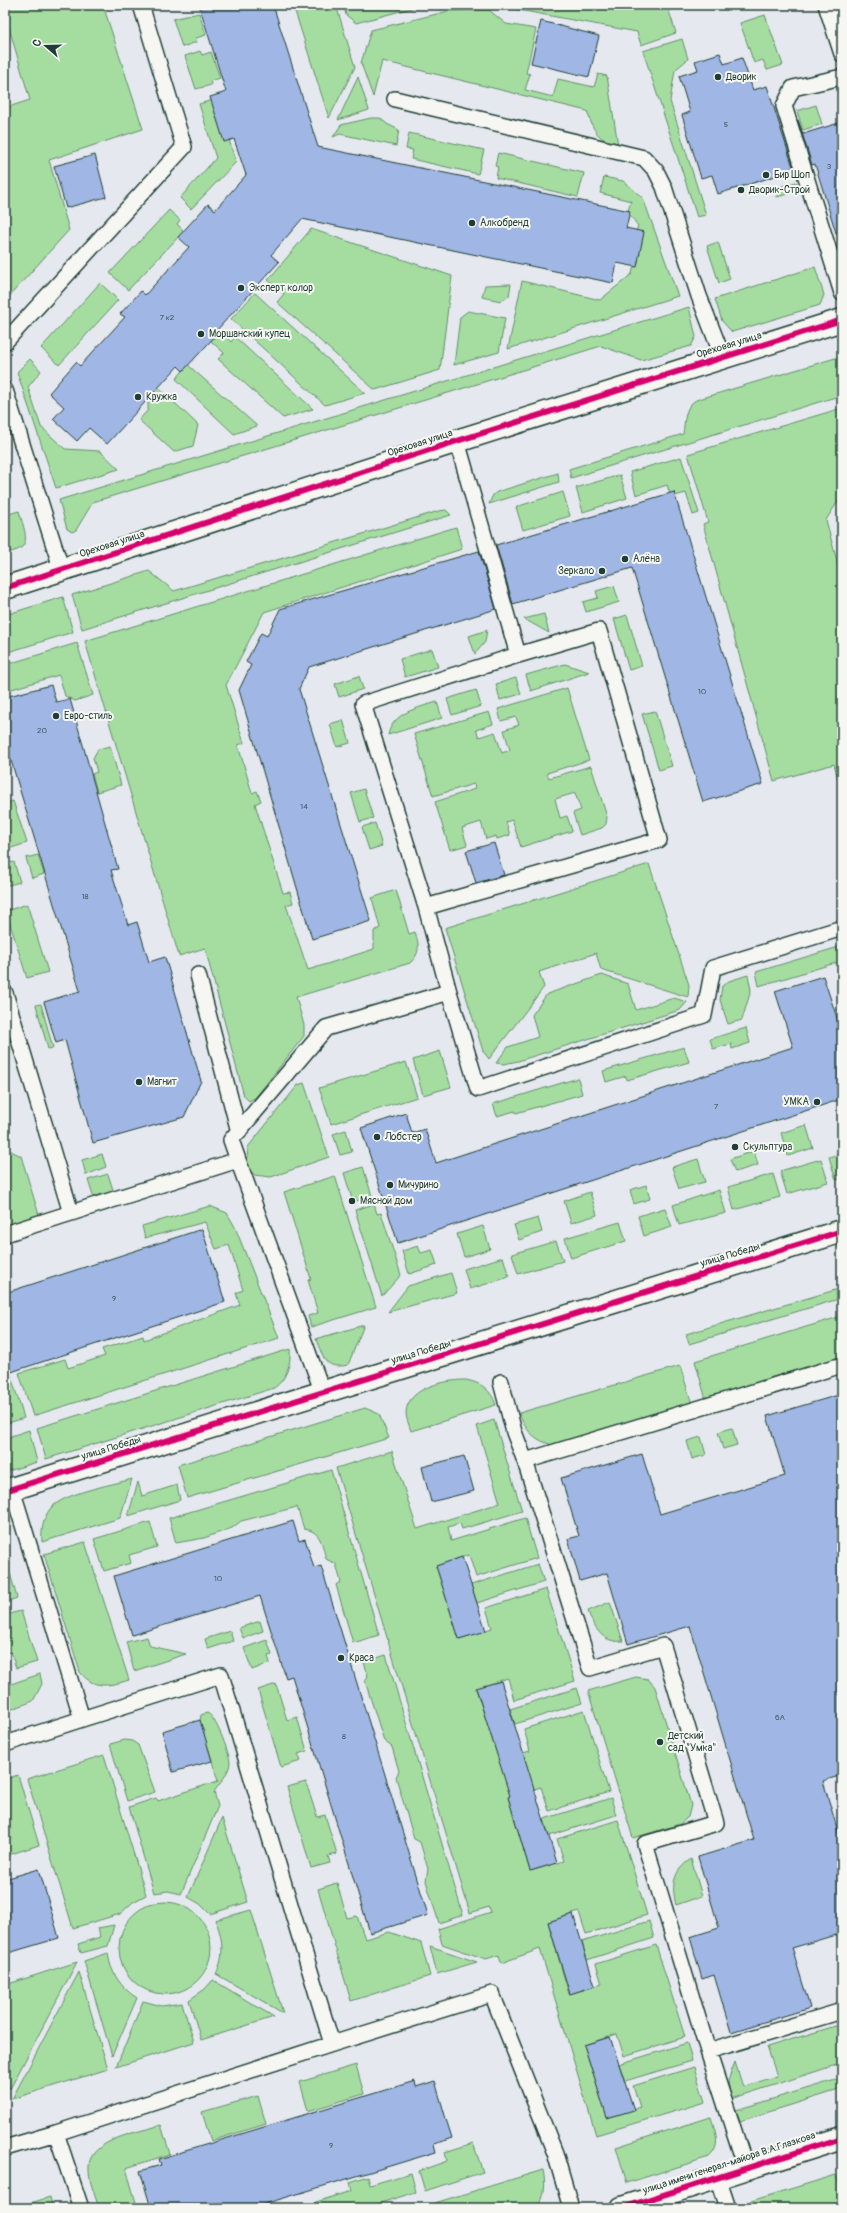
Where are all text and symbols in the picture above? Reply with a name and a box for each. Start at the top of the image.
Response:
north arrow [26,26,66,66]
text: С [30,37,44,48]
place label: Дворик [725,71,757,83]
marker: Дворик [713,72,723,82]
house number: 5 [724,120,728,129]
house number: 3 [827,162,832,171]
place label: Бир Шоп [774,169,810,181]
marker: Бир Шоп [761,170,771,180]
place label: Дворик-Строй [748,184,810,196]
marker: Дворик-Строй [736,185,746,195]
place label: Алкобренд [480,217,529,229]
marker: Алкобренд [467,218,477,228]
place label: Эксперт колор [249,282,313,294]
marker: Эксперт колор [236,283,246,293]
house number: 7 к2 [160,313,175,322]
place label: Моршанский купец [209,328,290,340]
marker: Моршанский купец [196,329,206,339]
street label: Ореховая улица [695,329,763,361]
place label: Кружка [146,391,177,403]
marker: Кружка [133,392,143,402]
street label: Ореховая улица [386,427,454,459]
street label: Ореховая улица [78,528,146,560]
place label: Алёна [633,553,660,565]
marker: Алёна [620,554,630,564]
place label: Зеркало [558,565,595,577]
marker: Зеркало [597,566,607,576]
house number: 10 [698,687,707,696]
place label: Евро-стиль [64,710,113,722]
marker: Евро-стиль [51,711,61,721]
house number: 20 [37,726,48,735]
house number: 14 [300,802,308,811]
house number: 18 [81,892,89,901]
place label: Магнит [147,1076,177,1088]
marker: Магнит [134,1077,144,1087]
place label: УМКА [784,1096,809,1108]
marker: УМКА [812,1097,822,1107]
house number: 7 [714,1102,719,1111]
place label: Лобстер [384,1131,422,1143]
marker: Лобстер [372,1132,382,1142]
place label: Скульптура [743,1141,793,1153]
marker: Скульптура [730,1142,740,1152]
place label: Мичурино [398,1179,439,1191]
marker: Мичурино [385,1180,395,1190]
place label: Мясной дом [360,1195,413,1207]
marker: Мясной дом [347,1196,357,1206]
street label: улица Победы [698,1240,761,1270]
house number: 9 [112,1294,116,1303]
street label: улица Победы [389,1337,452,1367]
street label: улица Победы [79,1433,142,1463]
house number: 10 [214,1574,223,1583]
place label: Краса [349,1652,374,1664]
marker: Краса [336,1653,346,1663]
house number: 6А [775,1713,785,1722]
place label: Детский сад "Умка" [667,1730,716,1754]
house number: 8 [342,1732,346,1741]
marker: Детский сад "Умка" [655,1737,665,1747]
street label: улица имени генерал-майора В.А.Глазкова [640,2129,817,2197]
house number: 9 [329,2141,333,2150]

